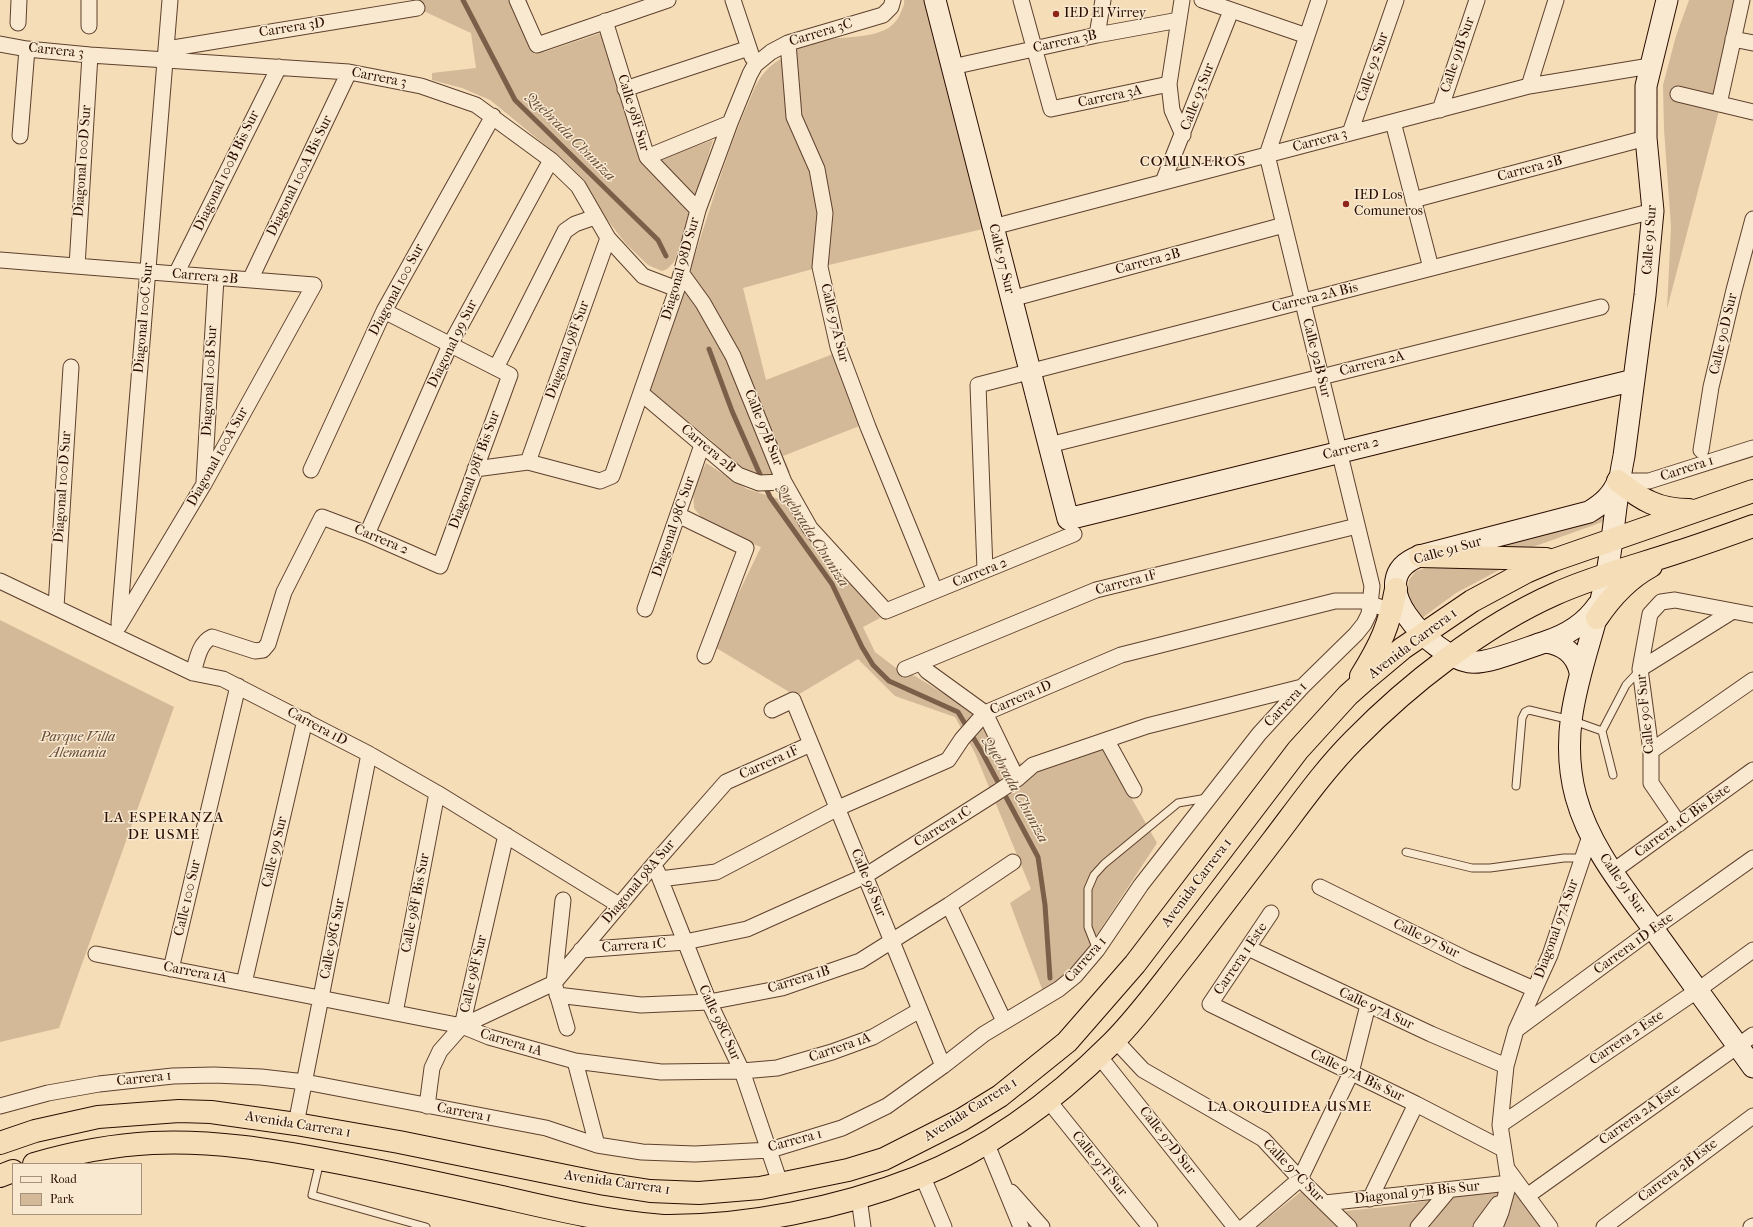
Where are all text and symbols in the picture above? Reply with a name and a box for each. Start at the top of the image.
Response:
place label: IED El Virrey [1064,6,1146,22]
marker: IED El Virrey [1051,9,1061,19]
street label: Carrera 3D [258,15,326,41]
street label: Carrera 3C [787,15,855,51]
street label: Calle 91B Sur [1437,15,1479,95]
street label: Carrera 3B [1031,27,1099,57]
street label: Calle 92 Sur [1353,30,1393,104]
street label: Carrera 3 [27,40,85,62]
street label: Calle 93 Sur [1178,61,1218,133]
street label: Carrera 3 [350,64,408,92]
street label: Calle 98F Sur [613,73,653,153]
street label: Carrera 3A [1077,82,1143,112]
water label: Quebrada Chuniza [522,89,618,185]
street label: Diagonal 100D Sur [71,104,95,218]
street label: Diagonal 100B Bis Sur [190,108,264,234]
street label: Diagonal 100A Bis Sur [263,113,337,239]
street label: Carrera 3 [1291,126,1349,156]
street label: Carrera 2B [1496,152,1564,186]
district label: COMUNEROS [1140,153,1246,171]
place label: IED Los Comuneros [1354,188,1423,220]
marker: IED Los Comuneros [1341,199,1351,209]
street label: Calle 91 Sur [1639,205,1661,275]
street label: Diagonal 98D Sur [658,216,704,322]
street label: Calle 97 Sur [984,222,1018,296]
street label: Diagonal 100 Sur [366,241,428,339]
street label: Carrera 2B [1114,245,1182,279]
street label: Diagonal 100C Sur [131,262,157,374]
street label: Carrera 2B [171,266,239,288]
street label: Carrera 2A Bis [1270,279,1360,317]
street label: Calle 97A Sur [816,282,852,364]
street label: Calle 90D Sur [1706,292,1742,376]
street label: Diagonal 99 Sur [424,297,482,391]
street label: Diagonal 98F Sur [542,299,594,401]
street label: Calle 92B Sur [1298,317,1334,399]
street label: Diagonal 100B Sur [199,325,221,437]
street label: Carrera 2A [1338,348,1406,380]
street label: Calle 97B Sur [740,387,786,469]
street label: Diagonal 100A Sur [184,405,252,509]
street label: Diagonal 98F Bis Sur [446,409,504,531]
street label: Carrera 2B [677,421,739,477]
street label: Diagonal 100D Sur [51,430,75,544]
street label: Carrera 2 [1321,434,1381,464]
street label: Carrera 1 [1658,453,1716,485]
street label: Diagonal 98C Sur [649,475,699,579]
water label: Quebrada Chuniza [772,481,852,591]
street label: Carrera 2 [351,521,411,559]
street label: Calle 91 Sur [1412,533,1484,569]
street label: Carrera 2 [950,554,1010,592]
street label: Carrera 1F [1094,567,1158,599]
street label: Avenida Carrera 1 [1365,605,1461,683]
street label: Calle 90F Sur [1633,673,1659,755]
street label: Carrera 1D [988,677,1054,719]
street label: Carrera 1 [1261,679,1311,731]
street label: Carrera 1D [284,704,350,750]
park label: Parque Villa Alemania [41,730,115,762]
water label: Quebrada Chuniza [978,734,1052,846]
street label: Carrera 1F [737,743,801,783]
street label: Carrera 1C Bis Este [1632,781,1734,861]
street label: Carrera 1C [911,803,975,851]
district label: LA ESPERANZA DE USME [103,809,225,844]
street label: Calle 99 Sur [259,815,291,889]
street label: Avenida Carrera 1 [1158,835,1236,931]
street label: Diagonal 98A Sur [599,836,679,928]
street label: Calle 98 Sur [847,847,889,919]
street label: Calle 91 Sur [1595,851,1649,917]
street label: Calle 98F Bis Sur [398,852,434,954]
street label: Calle 100 Sur [171,858,205,938]
street label: Diagonal 97A Sur [1531,877,1583,981]
street label: Calle 98G Sur [317,897,349,981]
street label: Carrera 1D Este [1591,909,1677,979]
street label: Calle 97 Sur [1390,916,1462,962]
street label: Carrera 1 Este [1211,920,1271,998]
street label: Calle 98F Sur [457,933,491,1015]
street label: Carrera 1 [1062,934,1110,986]
street label: Carrera 1C [601,935,667,957]
street label: Carrera 1A [162,959,228,987]
street label: Carrera 1B [766,963,832,997]
street label: Calle 98C Sur [694,983,744,1063]
street label: Calle 97A Sur [1336,984,1416,1034]
street label: Carrera 2 Este [1587,1007,1667,1069]
street label: Carrera 1A [478,1026,544,1060]
street label: Carrera 1A [807,1030,873,1066]
street label: Calle 97A Bis Sur [1307,1046,1407,1106]
street label: Carrera 1 [116,1068,172,1090]
street label: Avenida Carrera 1 [921,1075,1021,1145]
street label: Carrera 2A Este [1596,1081,1684,1149]
district label: LA ORQUIDEA USME [1208,1098,1372,1116]
street label: Carrera 1 [435,1099,493,1127]
street label: Calle 97D Sur [1135,1103,1199,1179]
street label: Avenida Carrera 1 [244,1108,352,1142]
street label: Carrera 1 [766,1126,824,1156]
street label: Calle 97F Sur [1068,1128,1130,1200]
street label: Calle 97C Sur [1259,1136,1327,1206]
street label: Carrera 2B Este [1635,1136,1721,1206]
legend [12,1163,142,1215]
street label: Avenida Carrera 1 [563,1167,671,1199]
text: Road [50,1172,77,1186]
street label: Diagonal 97B Bis Sur [1354,1178,1480,1208]
text: Park [50,1192,74,1206]

